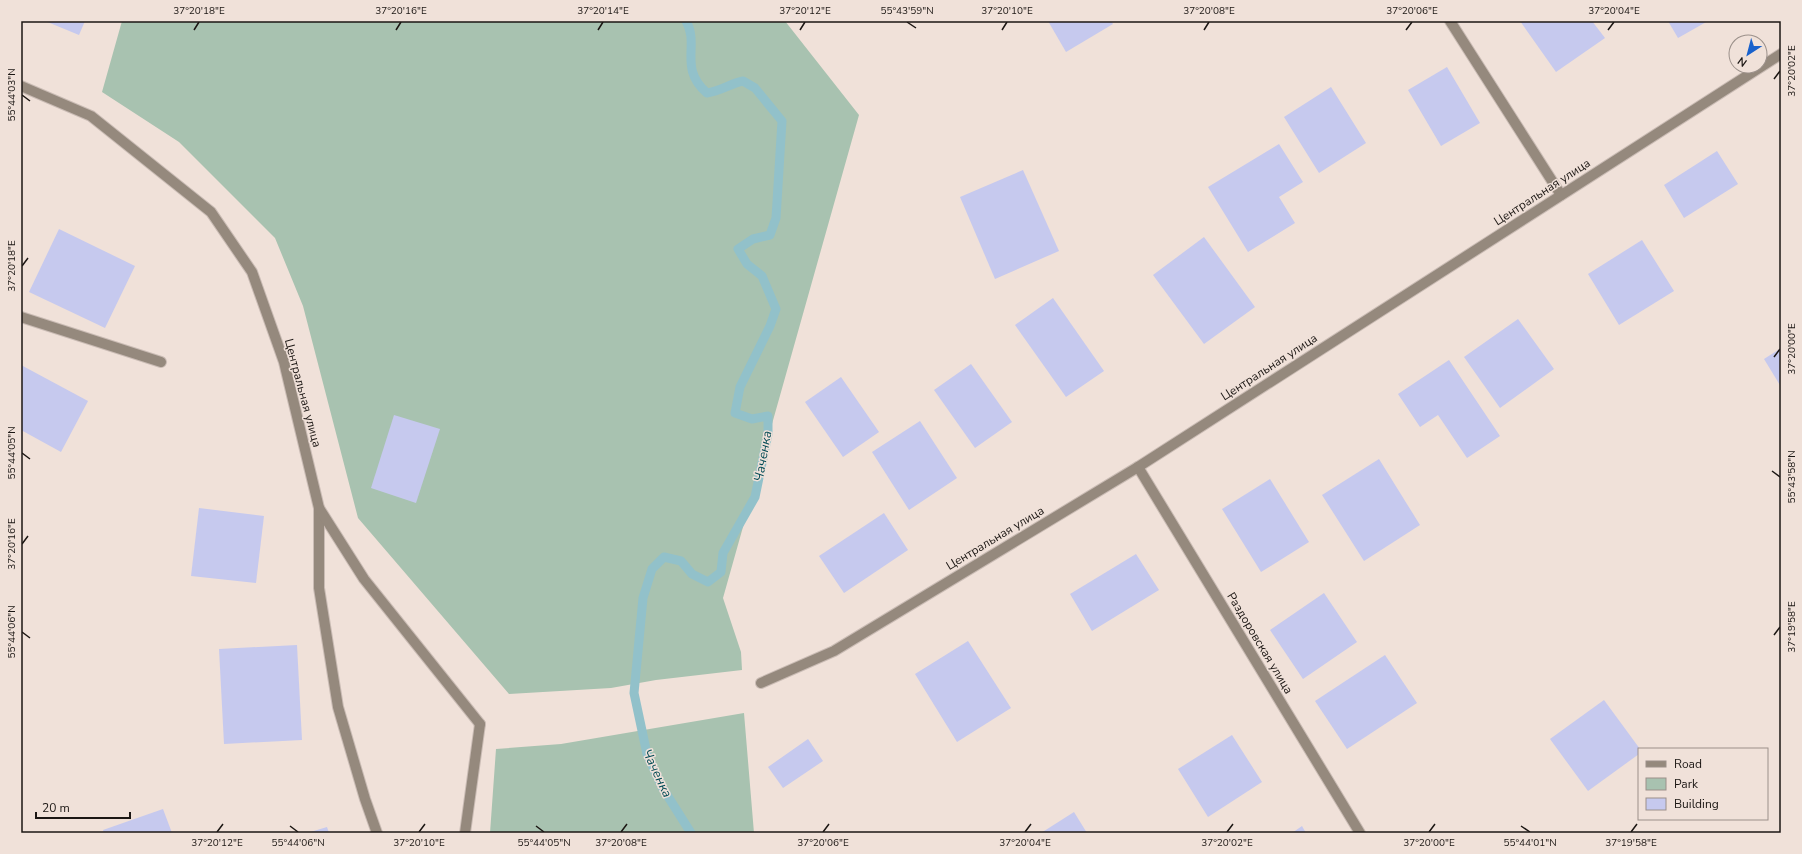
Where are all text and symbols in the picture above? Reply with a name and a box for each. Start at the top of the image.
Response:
text: 37°20'18"E [173,4,225,18]
text: 37°20'16"E [375,4,427,18]
text: 37°20'14"E [577,4,629,18]
text: 37°20'12"E [779,4,831,18]
text: 55°43'59"N [880,4,934,18]
text: 37°20'10"E [981,4,1033,18]
text: 37°20'08"E [1183,4,1235,18]
text: 37°20'06"E [1386,4,1438,18]
text: 37°20'04"E [1588,4,1640,18]
north arrow [1728,34,1768,74]
text: 37°20'02"E [1785,45,1799,97]
text: N [1735,53,1750,70]
text: 55°44'03"N [5,68,19,122]
street label: Центральная улица [1491,155,1593,229]
text: 37°20'18"E [5,240,19,292]
text: 37°20'00"E [1785,323,1799,375]
street label: Центральная улица [1218,330,1320,404]
street label: Центральная улица [281,337,325,449]
text: 55°44'05"N [5,426,19,480]
water label: Чаченка [750,429,776,483]
text: 55°43'58"N [1785,450,1799,504]
street label: Центральная улица [943,502,1047,574]
text: 37°20'16"E [5,518,19,570]
street label: Раздоровская улица [1223,589,1297,697]
text: 37°19'58"E [1785,601,1799,653]
text: 55°44'06"N [5,605,19,659]
water label: Чаченка [638,746,676,801]
legend [1638,748,1768,820]
text: Road [1674,756,1702,772]
text: Park [1674,776,1699,792]
scale bar [36,794,130,820]
text: Building [1674,796,1719,812]
text: 20 m [42,800,70,816]
text: 37°20'12"E [191,836,243,850]
text: 55°44'06"N [271,836,325,850]
text: 37°20'10"E [393,836,445,850]
text: 55°44'05"N [517,836,571,850]
text: 37°20'08"E [595,836,647,850]
text: 37°20'06"E [797,836,849,850]
text: 37°20'04"E [999,836,1051,850]
text: 37°20'02"E [1201,836,1253,850]
text: 37°20'00"E [1403,836,1455,850]
text: 55°44'01"N [1503,836,1557,850]
text: 37°19'58"E [1605,836,1657,850]

